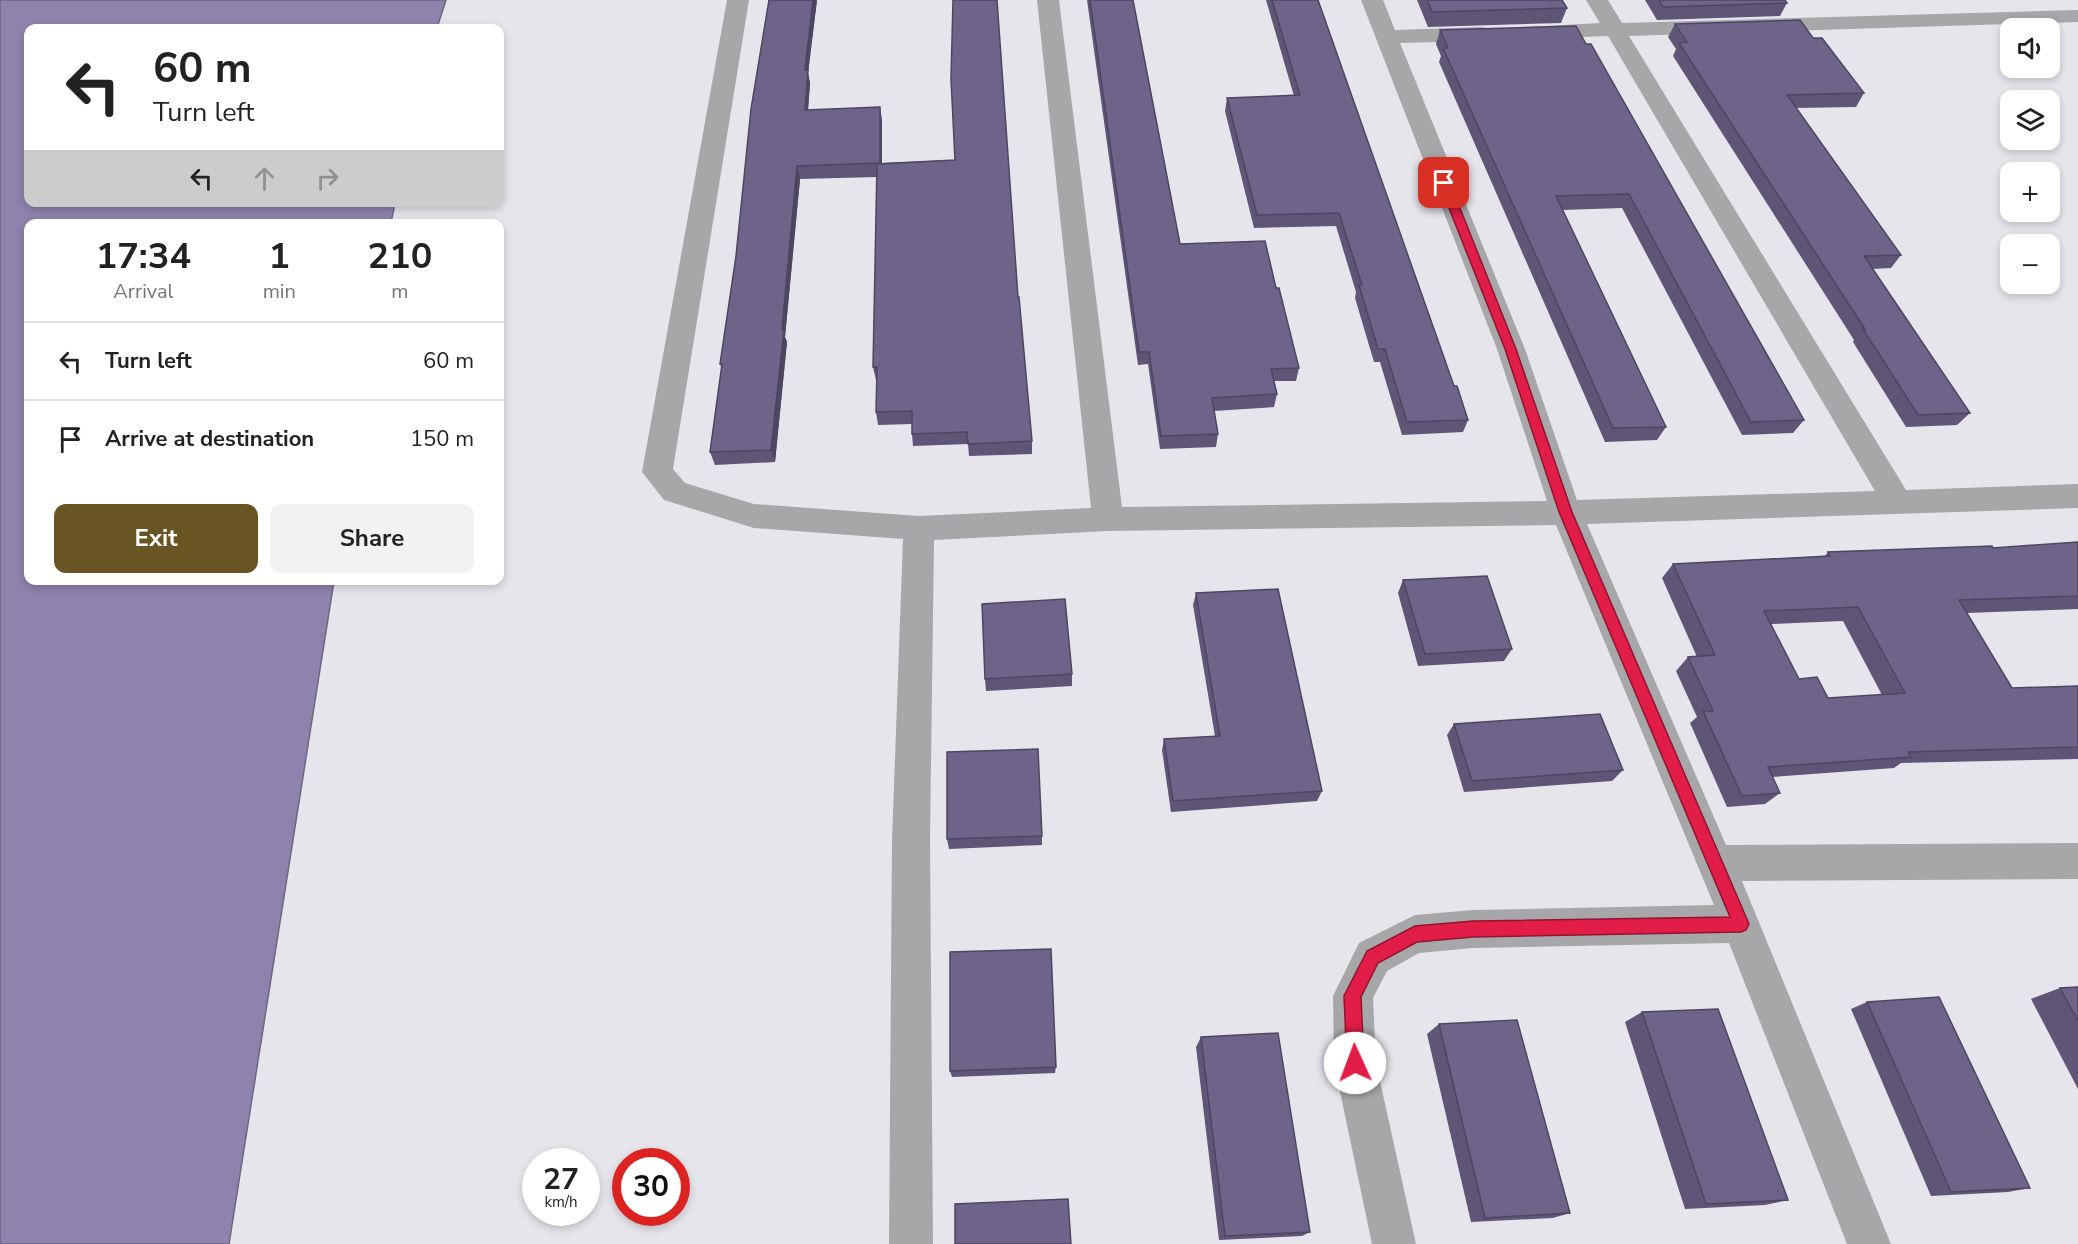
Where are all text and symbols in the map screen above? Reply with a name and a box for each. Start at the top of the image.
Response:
map controls [2000,18,2060,294]
button: sound [2000,18,2060,78]
text: 60 m [153,40,252,97]
icon: left [54,48,132,126]
button: layers [2000,90,2060,150]
text: Turn left [153,94,254,131]
pin [1418,157,1469,208]
icon: left [185,162,218,195]
icon: ahead [248,162,281,195]
icon: right [311,162,344,195]
button: + [2000,162,2060,222]
icon: arrive [1427,166,1460,199]
text: 17:34 [96,232,191,281]
text: 1 [268,232,290,281]
text: 210 [367,232,432,281]
button: − [2000,234,2060,294]
text: Arrival [113,278,173,305]
text: min [263,278,296,305]
text: m [391,278,408,305]
icon: left [54,345,87,378]
text: Turn left [105,346,192,376]
text: 60 m [423,346,474,376]
icon: arrive [54,423,87,456]
text: Arrive at destination [105,424,314,454]
text: 150 m [410,424,474,454]
button: Exit [54,504,258,573]
button: Share [270,504,474,573]
position arrow [1323,1031,1387,1095]
speed limit sign: 30 [612,1148,690,1226]
text: 27 [543,1159,579,1200]
text: km/h [544,1192,578,1212]

